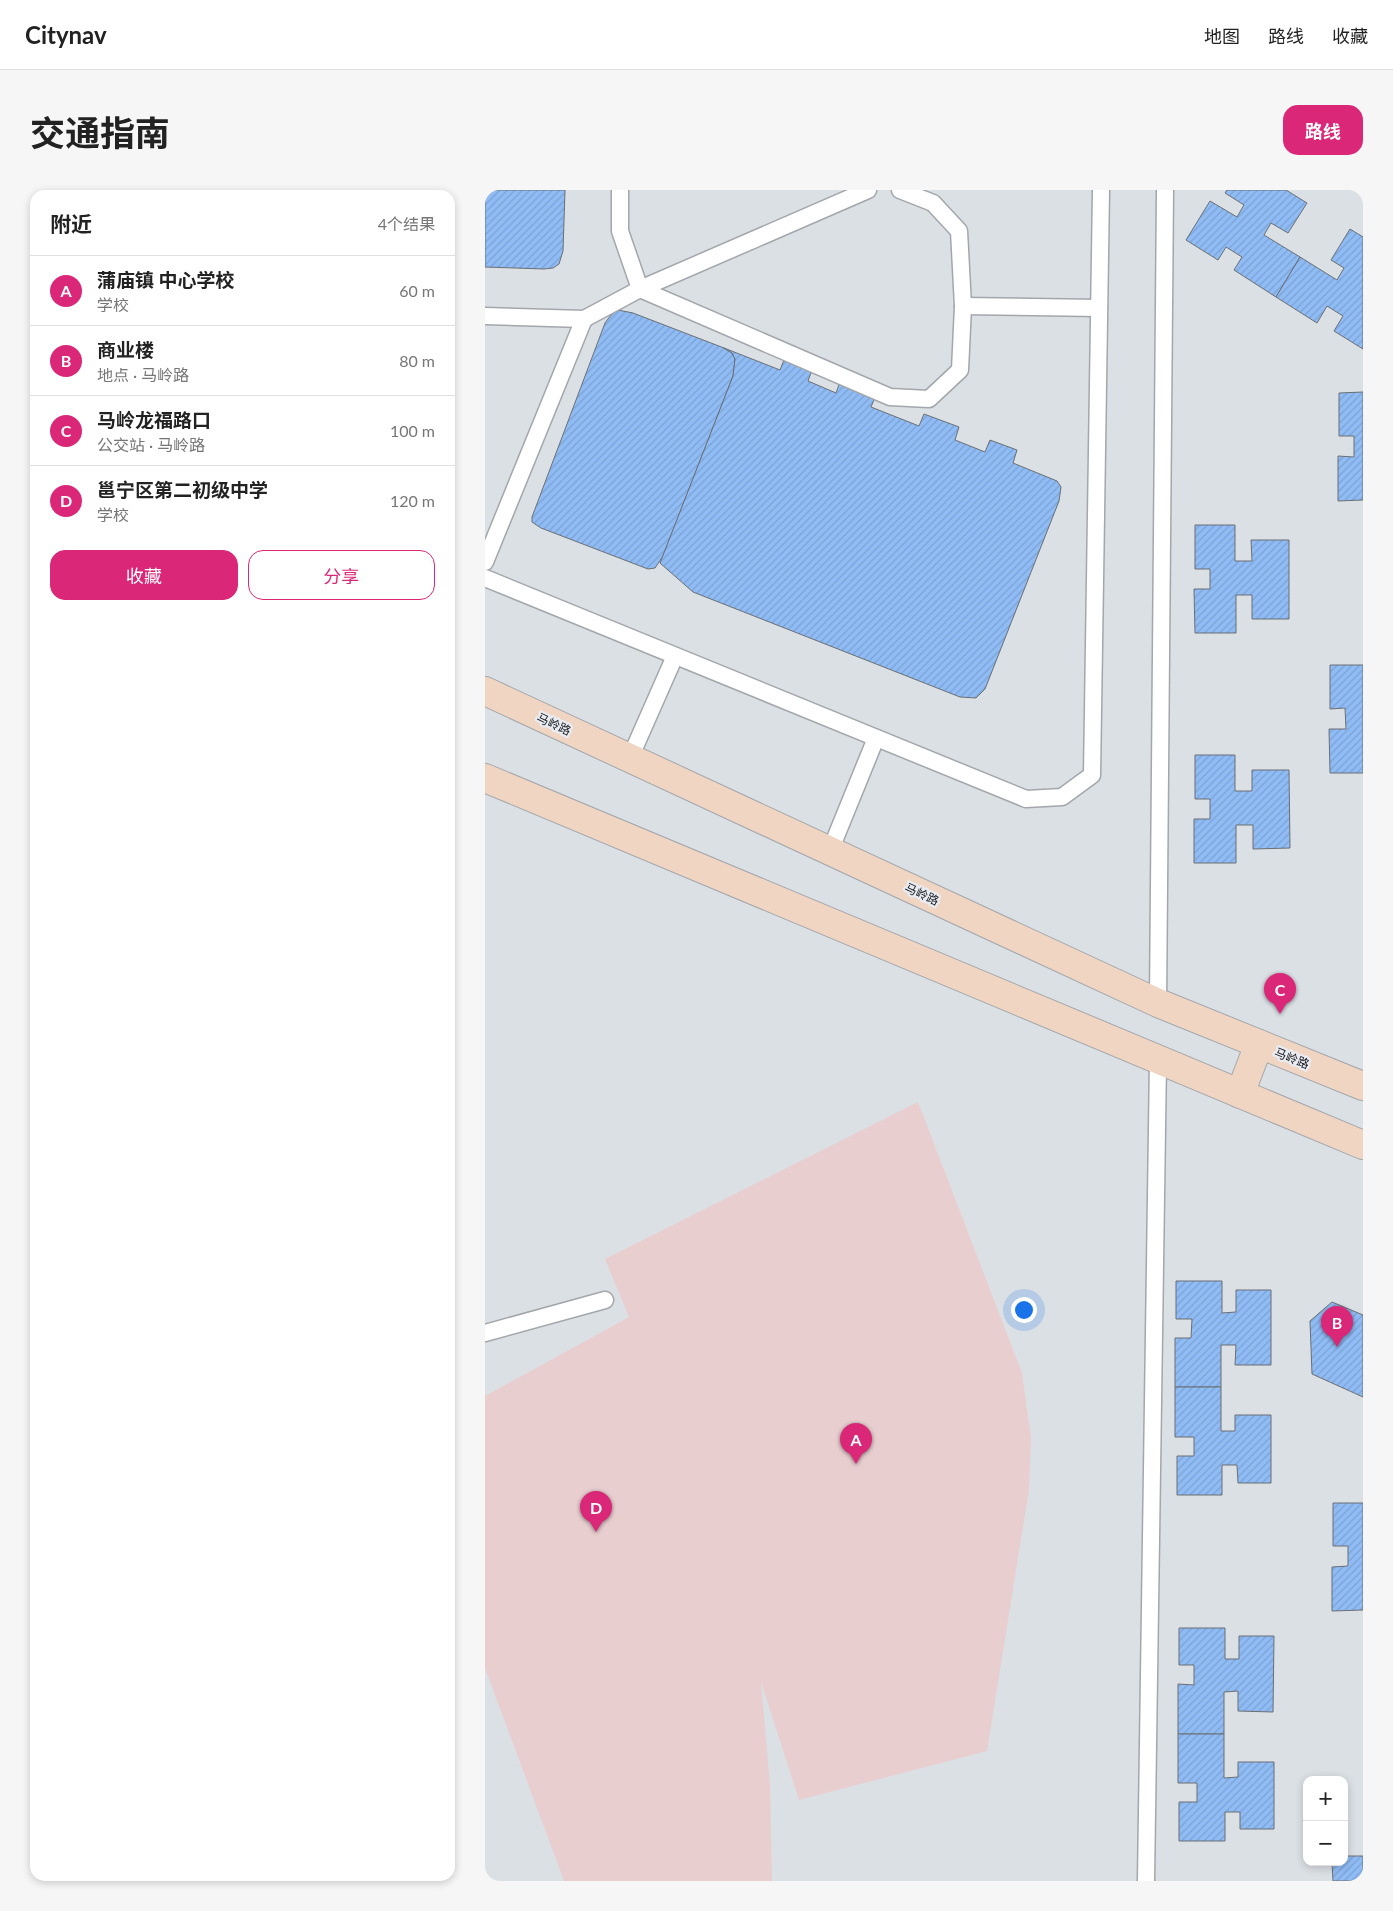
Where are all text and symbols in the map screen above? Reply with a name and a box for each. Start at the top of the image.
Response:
text: Citynav [25,20,107,49]
text: 地图 [1204,25,1240,47]
text: 路线 [1268,25,1304,47]
text: 收藏 [1332,25,1368,47]
button: 路线 [1283,105,1363,155]
text: 交通指南 [30,111,170,153]
text: 附近 [50,211,92,236]
text: 4个结果 [378,214,435,233]
text: 蒲庙镇 中心学校 [97,268,235,291]
text: A [60,281,72,300]
text: 60 m [399,281,435,300]
text: 学校 [97,295,129,314]
text: 商业楼 [97,338,154,361]
text: B [61,351,71,370]
text: 80 m [399,351,435,370]
text: 地点 · 马岭路 [97,365,189,384]
text: 马岭龙福路口 [97,408,211,431]
text: C [61,421,71,440]
text: 100 m [390,421,435,440]
text: 公交站 · 马岭路 [97,435,205,454]
text: 邕宁区第二初级中学 [97,478,268,501]
text: D [60,491,72,510]
text: 120 m [390,491,435,510]
text: 学校 [97,505,129,524]
button: 收藏 [50,550,238,600]
button: 分享 [248,550,435,600]
street label: 马岭路 [535,710,573,738]
street label: 马岭路 [903,880,941,908]
pin: C [1264,973,1296,1014]
street label: 马岭路 [1272,1044,1312,1072]
your location [1011,1297,1037,1323]
pin: B [1321,1306,1353,1347]
pin: A [840,1423,872,1464]
pin: D [580,1491,612,1532]
map controls [1303,1776,1348,1866]
button: + [1303,1776,1348,1821]
button: − [1303,1821,1348,1866]

